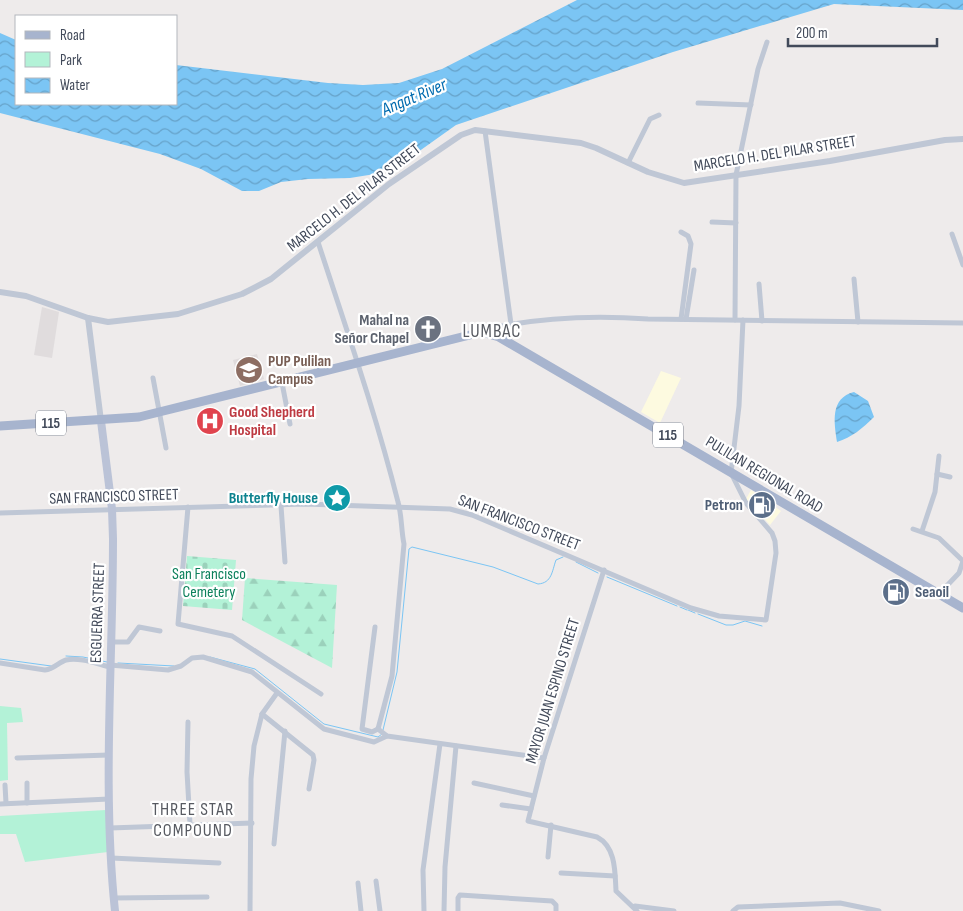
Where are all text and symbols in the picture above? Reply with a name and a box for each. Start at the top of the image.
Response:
legend [15,15,178,105]
scale bar [788,15,937,47]
text: 200 m [796,24,828,43]
text: Road [60,26,85,45]
text: Park [60,51,82,70]
water label: Angat River [378,74,450,120]
text: Water [60,76,91,95]
street label: MARCELO H. DEL PILAR STREET [693,132,858,176]
street label: MARCELO H. DEL PILAR STREET [284,140,425,256]
place label: Mahal na Señor Chapel [335,311,409,348]
church icon: Mahal na Señor Chapel [413,314,443,344]
district label: LUMBAC [462,320,522,343]
place label: PUP Pulilan Campus [268,352,331,389]
school or university icon: PUP Pulilan Campus [234,355,264,385]
place label: Good Shepherd Hospital [229,403,315,440]
hospital icon: Good Shepherd Hospital [195,406,225,436]
road number: 115 [36,410,66,436]
road number: 115 [653,422,683,448]
street label: PULILAN REGIONAL ROAD [702,432,826,518]
place icon: Butterfly House [322,483,352,513]
street label: SAN FRANCISCO STREET [49,485,179,509]
place label: Butterfly House [229,489,318,508]
fuel station icon: Petron [747,490,777,520]
street label: SAN FRANCISCO STREET [455,491,583,555]
place label: Petron [705,496,743,515]
street label: ESGUERRA STREET [87,562,109,663]
park label: San Francisco Cemetery [172,565,246,602]
fuel station icon: Seaoil [881,577,911,607]
place label: Seaoil [915,583,949,602]
street label: MAYOR JUAN ESPINO STREET [522,616,584,766]
district label: THREE STAR COMPOUND [152,799,234,841]

